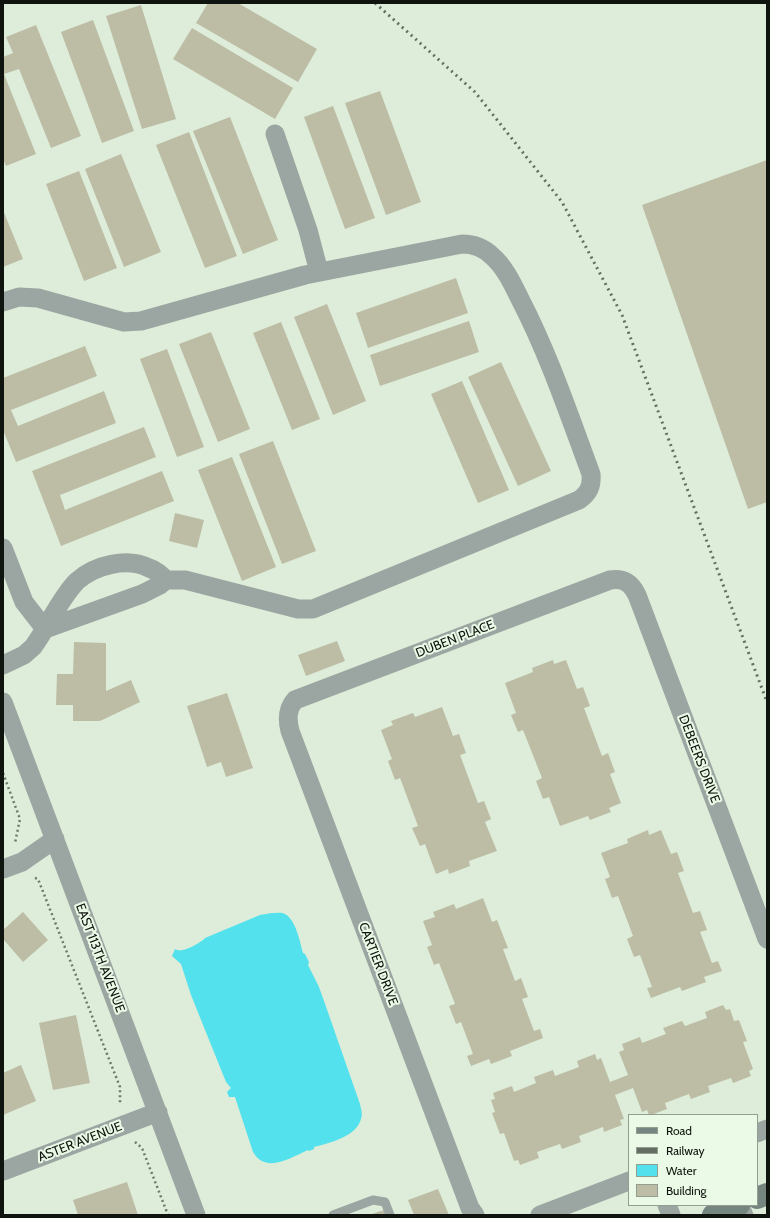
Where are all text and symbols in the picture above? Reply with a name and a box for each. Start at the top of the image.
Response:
street label: DUBEN PLACE [413,617,497,661]
street label: DEBEERS DRIVE [675,713,723,805]
street label: EAST 113TH AVENUE [72,901,128,1015]
street label: CARTIER DRIVE [355,920,401,1008]
legend [628,1114,758,1206]
street label: ASTER AVENUE [36,1119,124,1165]
text: Road [666,1123,692,1138]
text: Railway [666,1143,704,1158]
text: Water [666,1163,696,1178]
text: Building [666,1183,707,1198]

